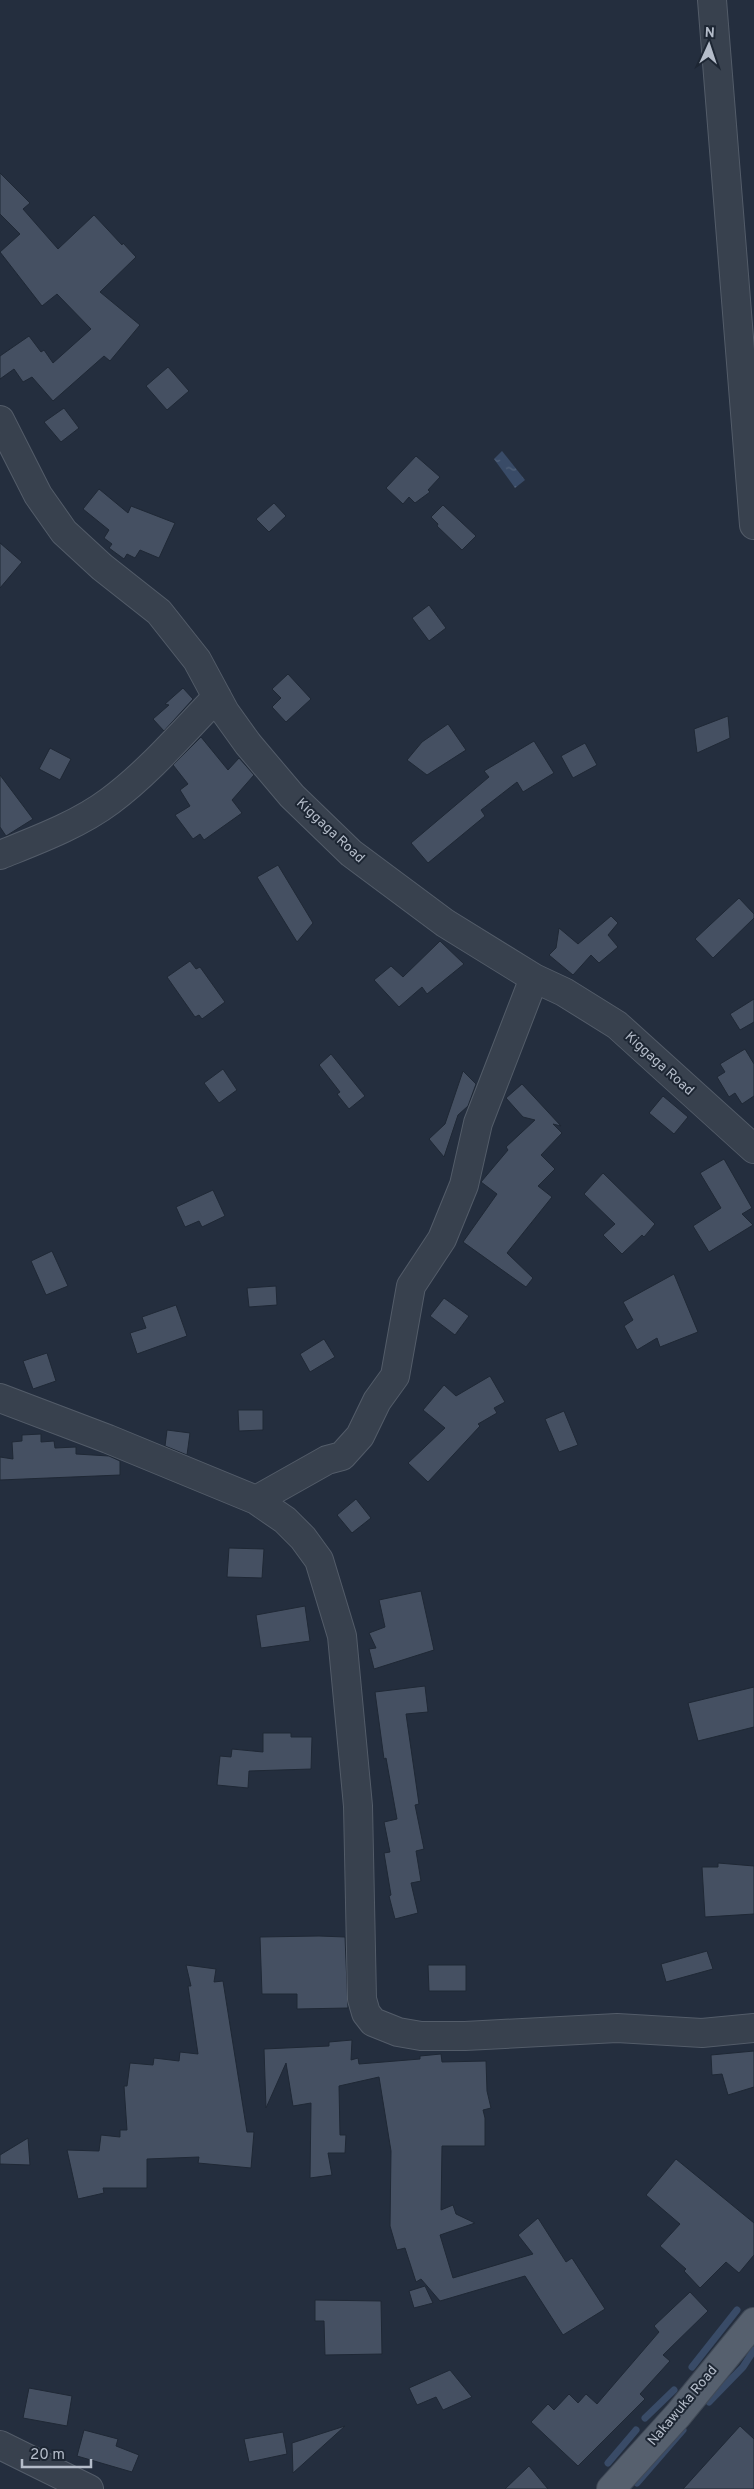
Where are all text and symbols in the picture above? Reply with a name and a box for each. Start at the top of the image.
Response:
north arrow [684,20,734,70]
text: N [704,25,715,42]
street label: Kiggaga Road [292,795,368,867]
street label: Kiggaga Road [621,1029,697,1099]
street label: Nakawuka Road [645,2363,721,2449]
scale bar [22,2436,91,2468]
text: 20 m [30,2446,65,2465]

